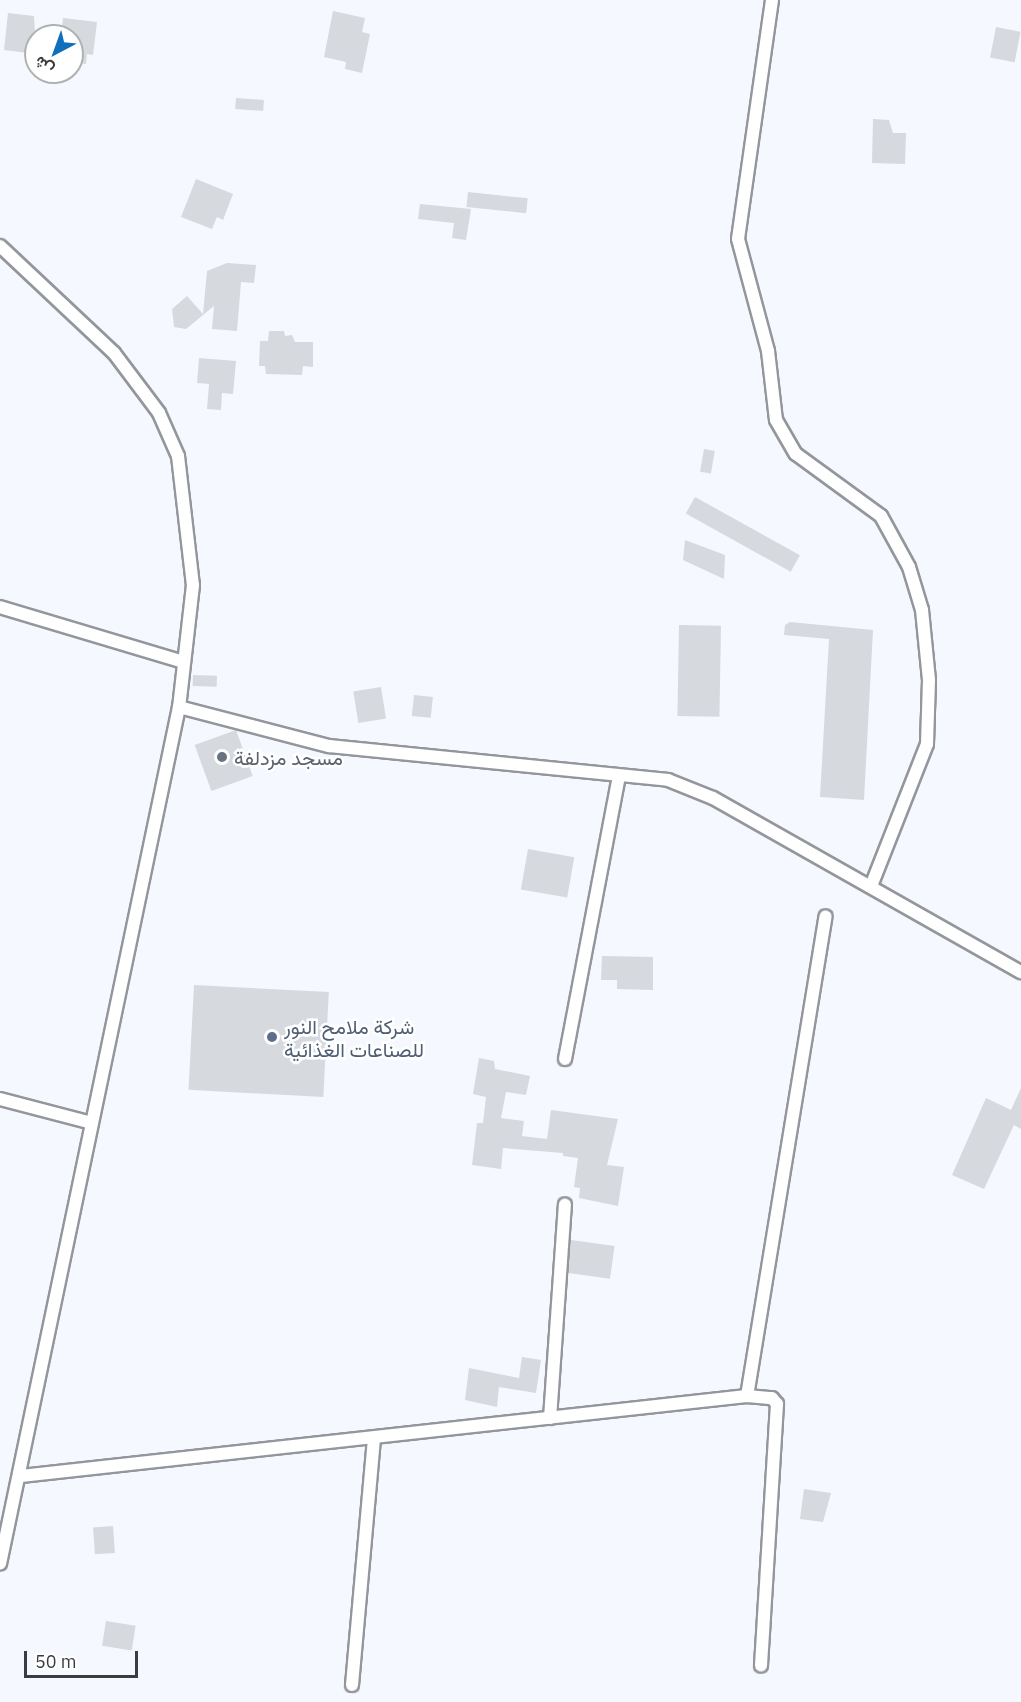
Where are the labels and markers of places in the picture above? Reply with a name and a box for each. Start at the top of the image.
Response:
place label: مسجد مزدلفة [234,745,343,769]
marker: مسجد مزدلفة [215,750,229,764]
place label: شركة ملامح النور للصناعات الغذائية [284,1014,424,1061]
marker: شركة ملامح النور للصناعات الغذائية [265,1030,279,1044]

